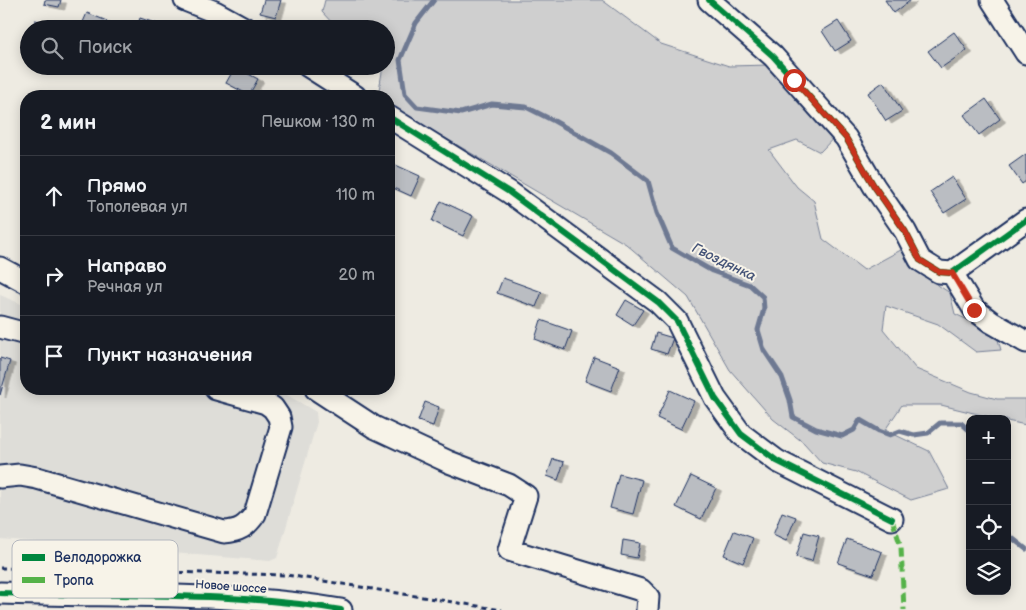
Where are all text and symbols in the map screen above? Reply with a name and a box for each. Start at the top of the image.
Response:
search box [20,20,395,75]
icon: search [38,34,66,62]
text: Поиск [78,36,132,59]
route start [783,69,806,92]
text: 2 мин [40,110,96,135]
text: Пешком · 130 m [261,113,375,132]
text: Прямо [87,175,147,198]
icon: ahead [40,182,68,210]
text: 110 m [336,186,375,205]
text: Тополевая ул [87,198,188,217]
water label: Гвоздянка [689,239,759,285]
text: Направо [87,255,167,278]
icon: right [40,262,68,290]
text: 20 m [339,266,375,285]
text: Речная ул [87,278,162,297]
route end [963,299,986,322]
icon: arrive [40,342,68,370]
text: Пункт назначения [87,344,252,367]
map controls [966,415,1011,595]
button: + [966,415,1011,460]
button: − [966,460,1011,505]
button: locate [966,505,1011,550]
legend [12,540,178,598]
text: Велодорожка [54,549,142,566]
button: layers [966,550,1011,595]
text: Тропа [54,572,94,589]
street label: Новое шоссе [195,577,268,597]

